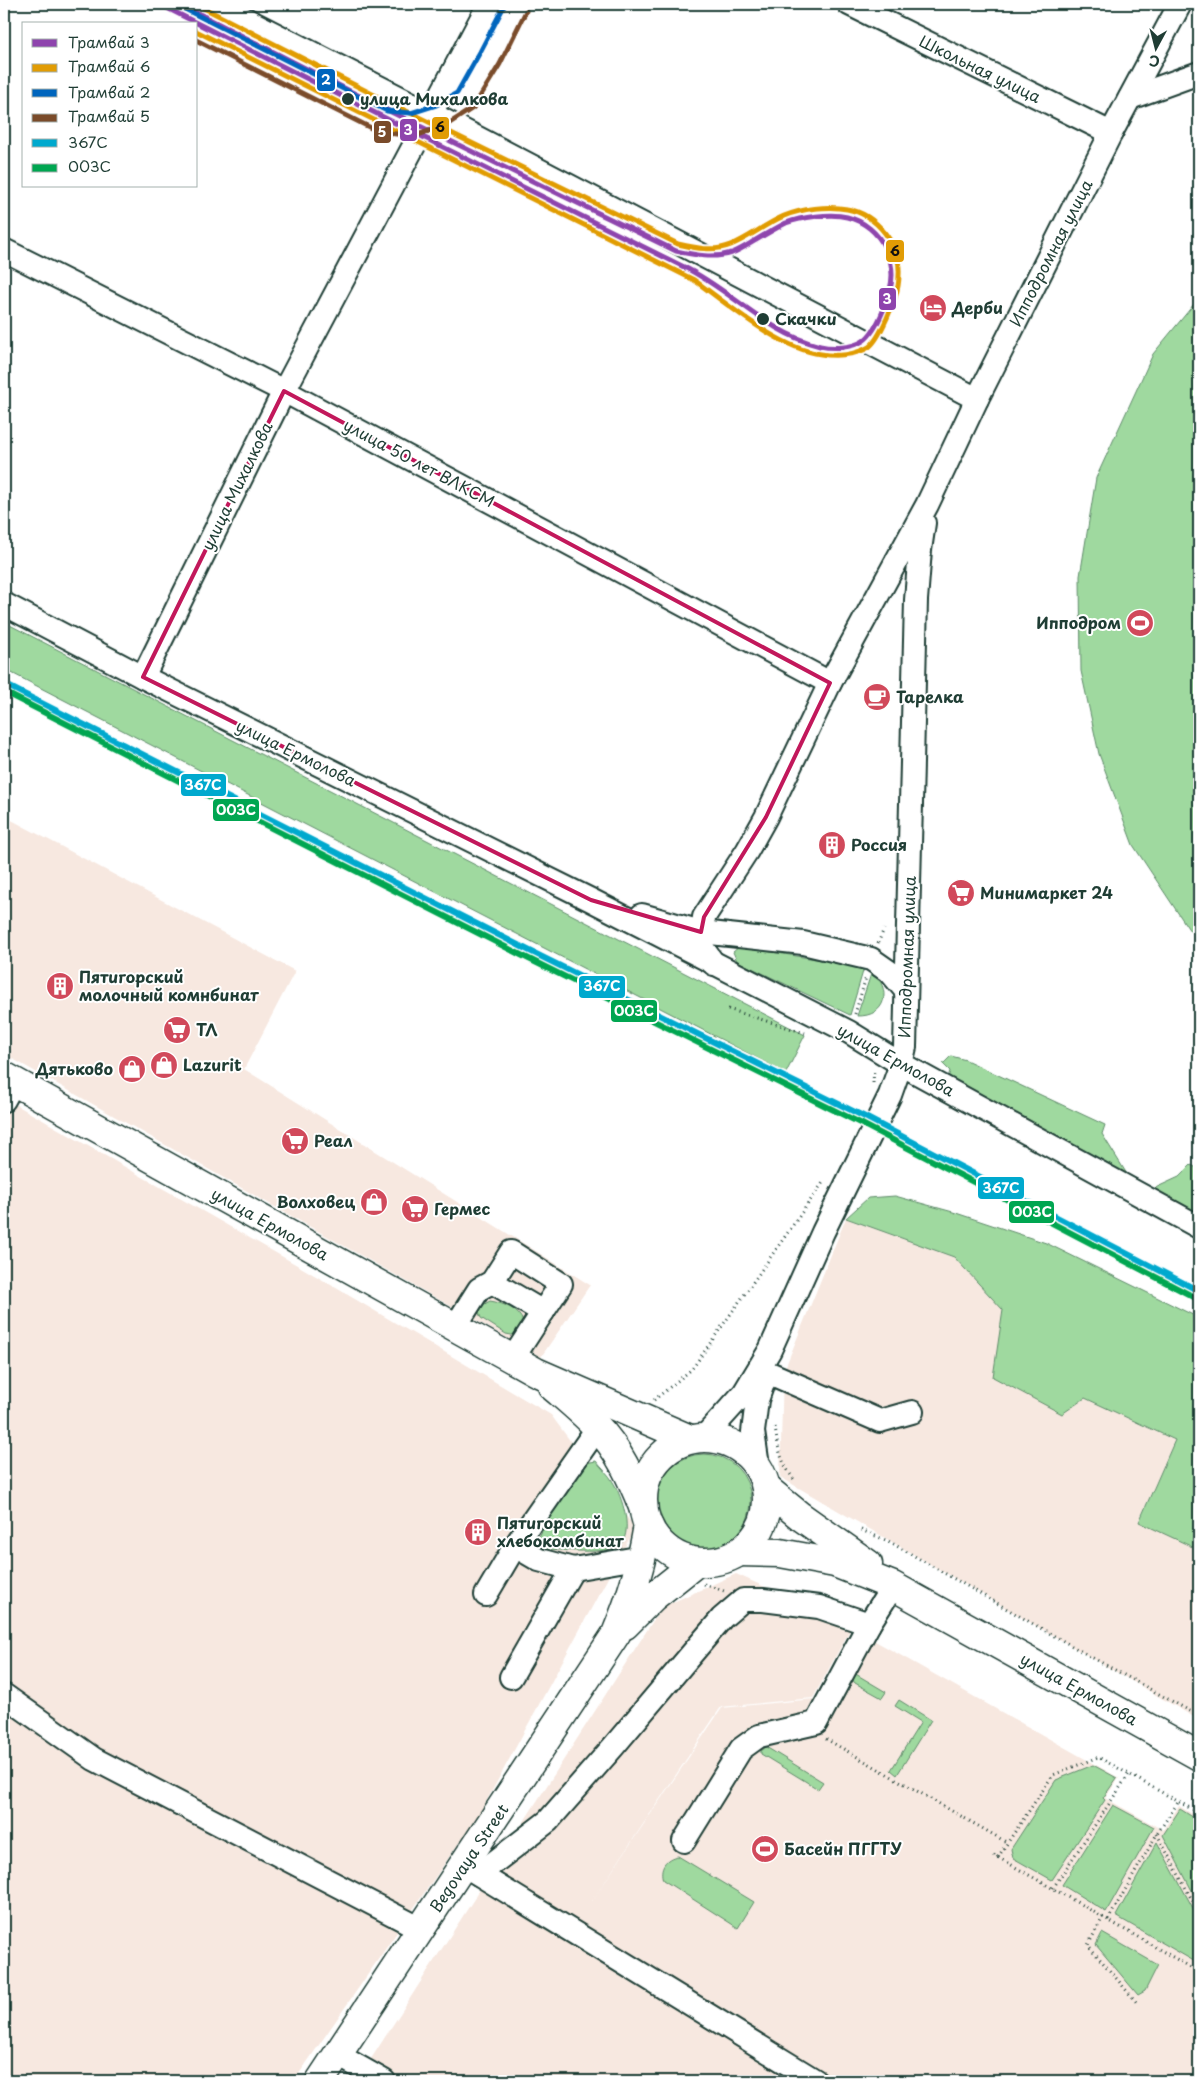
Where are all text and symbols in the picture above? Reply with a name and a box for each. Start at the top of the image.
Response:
legend [22,22,198,188]
north arrow [1130,22,1180,72]
street label: Школьная улица [915,28,1045,108]
text: Трамвай 3 [68,30,150,53]
text: С [1148,50,1161,72]
text: Трамвай 6 [68,54,150,77]
line badge: 2 [316,68,336,92]
text: 2 [321,69,331,90]
text: Трамвай 2 [68,80,150,103]
place label: улица Михалкова [360,86,509,110]
marker: улица Михалкова [340,91,356,107]
text: Трамвай 5 [68,104,150,127]
line badge: 6 [431,116,450,140]
text: 6 [435,116,445,137]
line badge: 3 [399,118,418,142]
text: 3 [403,119,413,140]
line badge: 5 [373,120,392,144]
text: 5 [378,121,387,142]
text: 367С [68,130,108,153]
text: 003С [68,154,111,177]
street label: Ипподромная улица [1003,175,1098,330]
line badge: 6 [885,239,905,263]
text: 6 [890,240,900,261]
line badge: 3 [878,287,897,311]
text: 3 [882,288,892,309]
hotel icon: Дерби [918,293,948,323]
place label: Дерби [951,295,1003,319]
place label: Скачки [775,306,837,330]
marker: Скачки [755,311,771,327]
street label: улица 50 лет ВЛКСМ [340,412,499,512]
street label: улица Михалкова [195,417,278,554]
sports icon: Ипподpом [1125,608,1155,638]
place label: Ипподpом [1036,610,1121,634]
cafe icon: Тарелка [862,682,892,712]
place label: Тарелка [896,684,964,708]
street label: улица Ермолова [232,713,361,792]
line badge: 367С [180,773,227,797]
text: 367С [184,774,222,795]
line badge: 003С [212,798,260,822]
text: 003С [216,799,256,820]
building icon: Россия [817,830,847,860]
place label: Россия [851,832,907,856]
street label: Ипподромная улица [891,876,921,1038]
supermarket icon: Минимаркет 24 [946,878,976,908]
place label: Минимаркет 24 [980,880,1113,904]
place label: Пятигорский молочный комнбинат [79,964,259,1006]
building icon: Пятигорский молочный комнбинат [45,971,75,1001]
line badge: 367С [578,975,626,999]
text: 367С [583,975,621,996]
line badge: 003С [610,999,658,1023]
text: 003С [614,1000,654,1021]
supermarket icon: ТЛ [162,1015,192,1045]
place label: ТЛ [196,1017,218,1041]
street label: улица Ермолова [833,1017,960,1101]
shop icon: Lazurit [149,1050,179,1080]
place label: Lazurit [183,1052,242,1076]
shop icon: Дятьково [117,1054,147,1084]
place label: Дятьково [35,1056,113,1080]
supermarket icon: Реал [280,1126,310,1156]
place label: Реал [314,1128,353,1152]
line badge: 367С [977,1176,1025,1200]
text: 367С [982,1177,1020,1198]
street label: улица Ермолова [207,1181,334,1265]
shop icon: Волховец [359,1187,389,1217]
place label: Волховец [277,1189,355,1213]
supermarket icon: Гермес [400,1194,430,1224]
place label: Гермес [434,1196,490,1220]
line badge: 003С [1008,1200,1055,1224]
text: 003С [1012,1201,1052,1222]
place label: Пятигорский хлебокомбинат [497,1510,624,1552]
building icon: Пятигорский хлебокомбинат [463,1517,493,1547]
street label: улица Ермолова [1016,1646,1143,1730]
street label: Begovaya Street [423,1798,514,1917]
sports icon: Басейн ПГГТУ [750,1834,780,1864]
place label: Басейн ПГГТУ [784,1836,902,1860]

